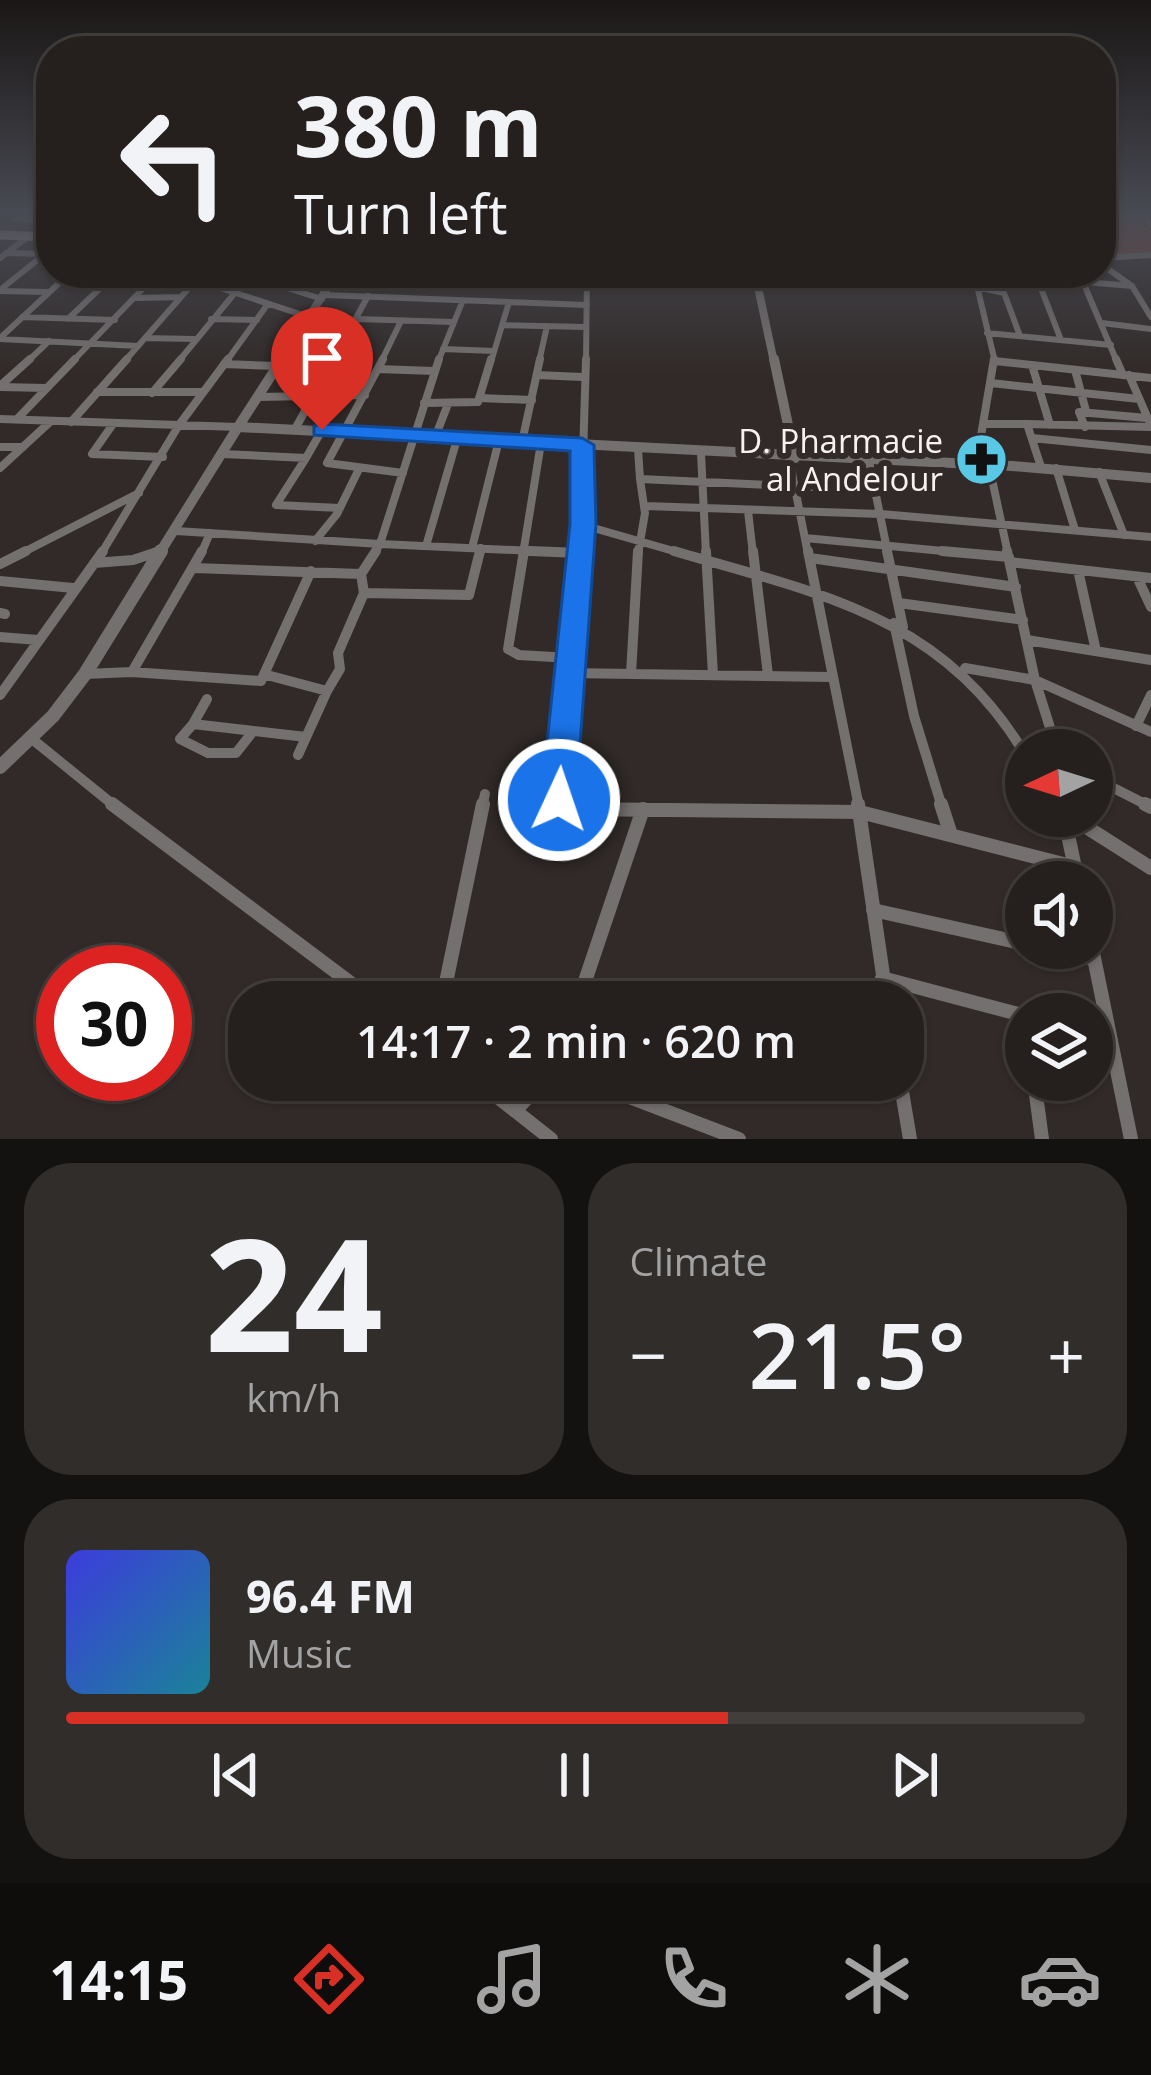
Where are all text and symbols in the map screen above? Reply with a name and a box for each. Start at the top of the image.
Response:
text: 380 m [294,67,542,182]
icon: left [96,84,252,240]
text: Turn left [294,176,507,250]
pin [271,307,373,430]
icon: arrive [289,325,355,391]
place label: D. Pharmacie al Andelour [738,418,943,501]
pharmacy icon: D. Pharmacie al Andelour [954,432,1010,488]
north arrow [1005,729,1113,837]
map controls [1005,729,1113,1101]
position arrow [496,737,622,863]
button: sound [1005,861,1113,969]
speed limit sign: 30 [36,945,192,1101]
button: layers [1005,993,1113,1101]
text: 14:17 · 2 min · 620 m [356,1010,796,1071]
text: 24 [205,1185,383,1398]
text: Climate [630,1234,767,1287]
text: 21.5° [748,1293,966,1415]
text: − [630,1309,667,1399]
text: + [1047,1309,1085,1399]
text: km/h [246,1370,341,1423]
text: 96.4 FM [246,1565,415,1626]
text: Music [246,1626,352,1679]
icon: previous [203,1742,269,1808]
icon: pause [542,1742,608,1808]
icon: next [882,1742,948,1808]
icon: directions [287,1937,371,2021]
icon: music [470,1937,554,2021]
icon: phone [652,1937,736,2021]
icon: climate [835,1937,919,2021]
icon: car [1018,1937,1102,2021]
text: 14:15 [49,1942,188,2016]

